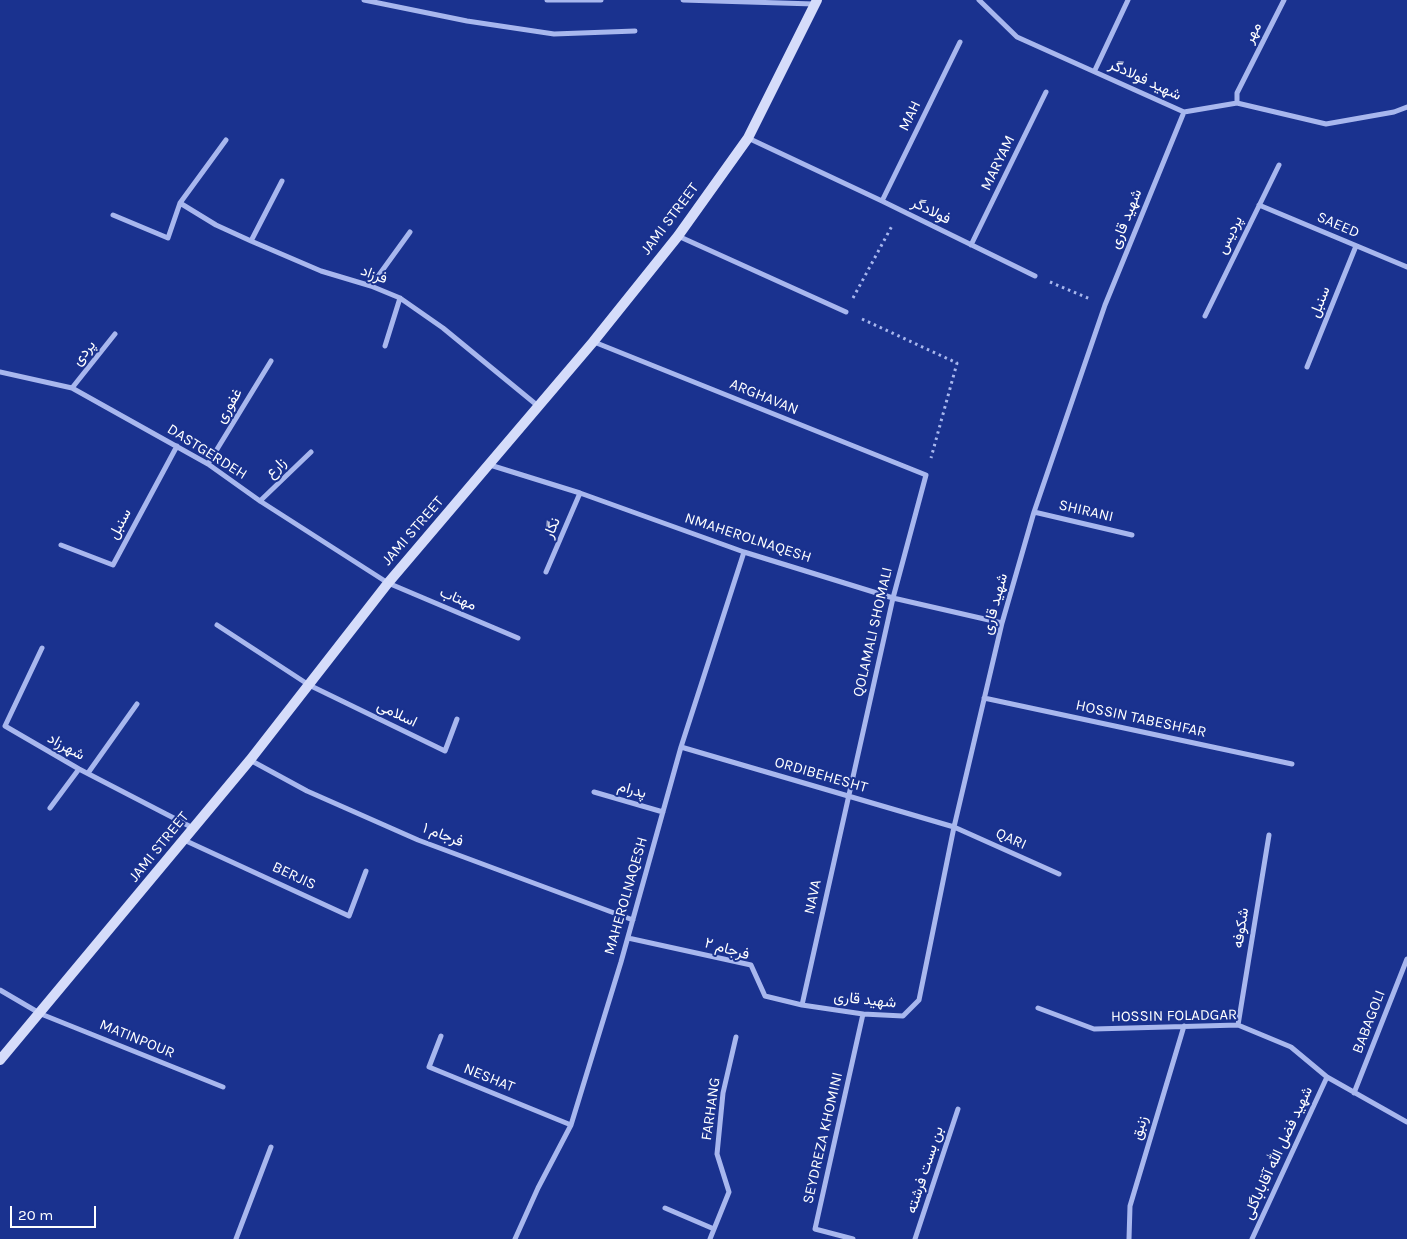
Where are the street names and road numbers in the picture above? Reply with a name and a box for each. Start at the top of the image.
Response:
street label: مهر [1240,19,1266,47]
street label: شهید فولادگر [1106,55,1184,105]
street label: MAH [895,98,925,134]
street label: MARYAM [977,133,1019,193]
street label: JAMI STREET [637,180,703,258]
street label: شهید قاری [1106,187,1146,251]
street label: فولادگر [908,194,954,228]
street label: SAEED [1314,208,1362,242]
street label: پردیس [1213,213,1247,257]
street label: فرزاد [358,262,390,288]
street label: سنبل [1306,284,1334,320]
street label: پردی [68,337,100,369]
street label: ARGHAVAN [727,375,801,419]
street label: غفوری [212,385,246,427]
street label: DASTGERDEH [164,420,250,484]
street label: زارع [262,454,290,482]
street label: JAMI STREET [378,493,448,569]
street label: SHIRANI [1057,496,1115,526]
street label: سنبل [105,506,135,542]
street label: NMAHEROLNAQESH [682,509,814,567]
street label: نگار [540,515,564,541]
street label: QOLAMALI SHOMALI [849,565,897,699]
street label: شهید قاری [978,571,1012,637]
street label: مهتاب [437,583,479,615]
street label: HOSSIN TABESHFAR [1074,696,1208,742]
street label: اسلامی [374,697,420,731]
street label: شهرزاد [44,730,88,764]
street label: ORDIBEHESHT [772,753,870,797]
street label: پدرام [616,777,648,803]
street label: JAMI STREET [125,808,193,886]
street label: فرجام ۱ [420,819,466,851]
street label: QARI [993,824,1029,854]
street label: MAHEROLNAQESH [601,835,651,957]
street label: BERJIS [269,858,319,894]
street label: NAVA [801,878,825,916]
street label: شکوفه [1229,906,1253,950]
street label: فرجام ۲ [703,934,751,964]
street label: شهید قاری [833,988,897,1012]
street label: BABAGOLI [1349,988,1389,1056]
street label: HOSSIN FOLADGAR [1111,1006,1237,1026]
street label: MATINPOUR [97,1016,177,1062]
street label: NESHAT [461,1060,517,1096]
street label: SEYDREZA KHOMINI [799,1070,847,1206]
street label: FARHANG [698,1076,724,1142]
street label: شهید فضل الله آقاباباگلی [1239,1084,1317,1222]
street label: زنبق [1128,1114,1152,1142]
street label: بن بست فرشته [903,1124,947,1216]

